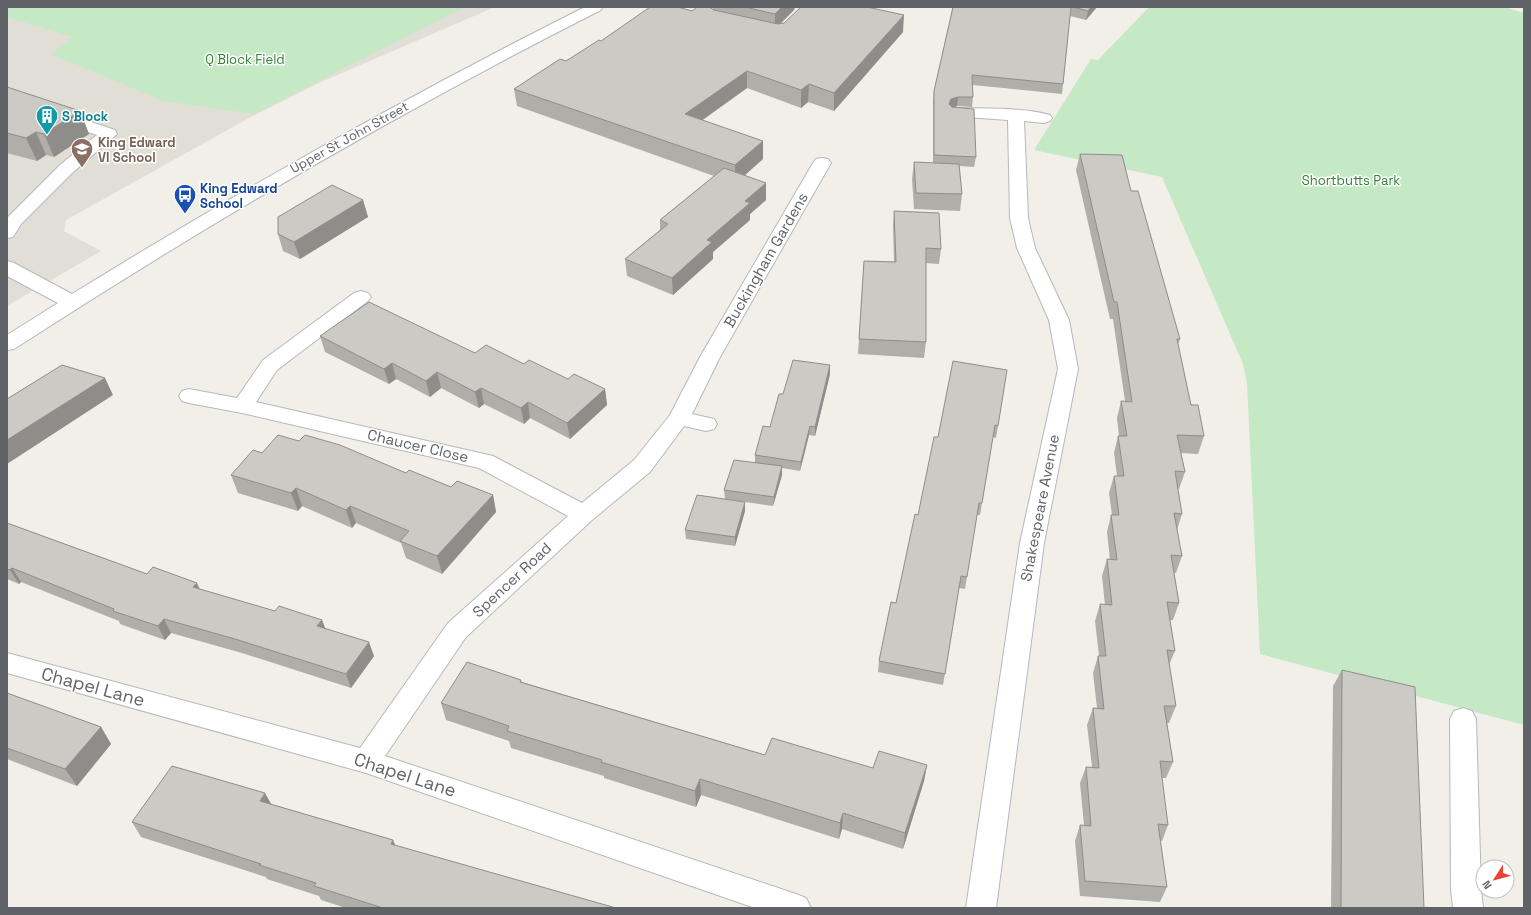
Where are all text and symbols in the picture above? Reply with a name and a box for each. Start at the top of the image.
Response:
park label: Q Block Field [205,51,285,68]
street label: Upper St John Street [287,98,412,177]
building icon: S Block [34,103,60,136]
place label: S Block [62,108,109,125]
place label: King Edward VI School [98,134,176,166]
school or university icon: King Edward VI School [69,136,95,169]
park label: Shortbutts Park [1302,172,1400,189]
place label: King Edward School [200,180,278,212]
bus stop icon: King Edward School [172,182,198,215]
street label: Buckingham Gardens [719,189,812,331]
street label: Chaucer Close [366,425,471,466]
street label: Shakespeare Avenue [1016,433,1063,583]
street label: Spencer Road [468,538,555,621]
street label: Chapel Lane [39,662,147,711]
street label: Chapel Lane [351,747,459,802]
north arrow [1475,859,1515,899]
text: N [1479,878,1495,892]

